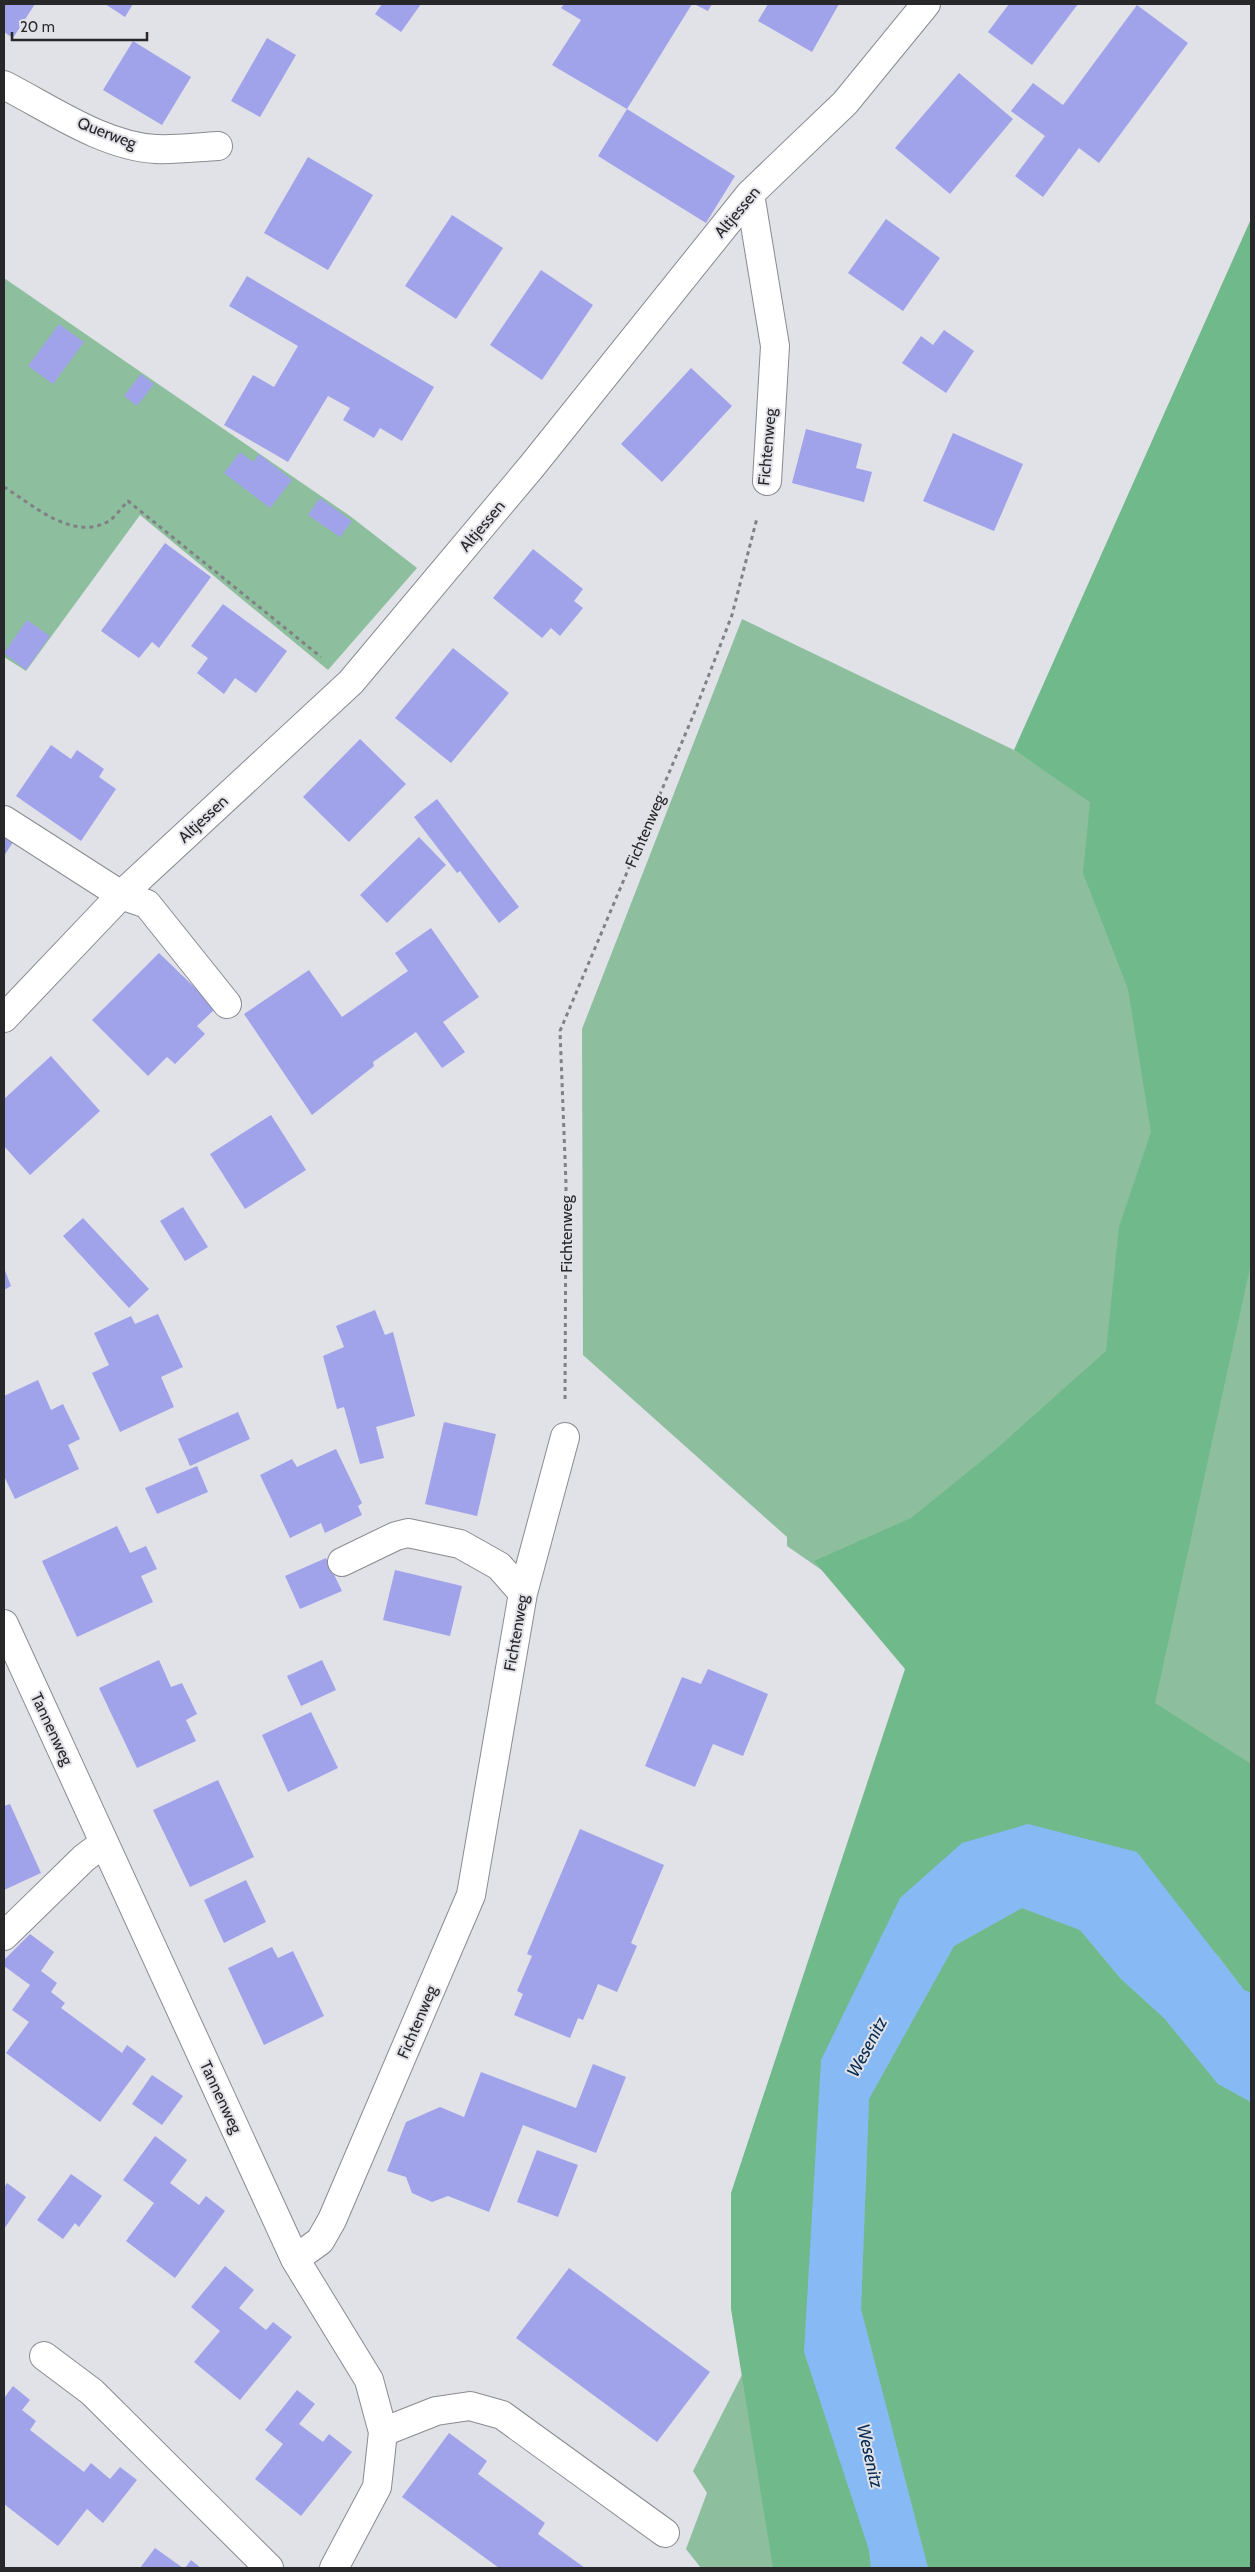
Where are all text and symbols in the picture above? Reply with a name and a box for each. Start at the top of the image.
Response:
scale bar [12,10,148,42]
text: 20 m [20,18,55,36]
street label: Querweg [75,113,140,153]
street label: Altjessen [710,183,764,241]
street label: Fichtenweg [754,407,780,486]
street label: Altjessen [455,497,509,555]
street label: Altjessen [174,791,232,847]
street label: Fichtenweg [621,791,669,870]
street label: Fichtenweg [557,1194,576,1273]
street label: Fichtenweg [500,1592,532,1673]
street label: Tannenweg [27,1690,77,1769]
street label: Fichtenweg [393,1982,441,2061]
water label: Wesenitz [842,2013,892,2081]
street label: Tannenweg [196,2058,246,2137]
water label: Wesenitz [852,2422,888,2490]

